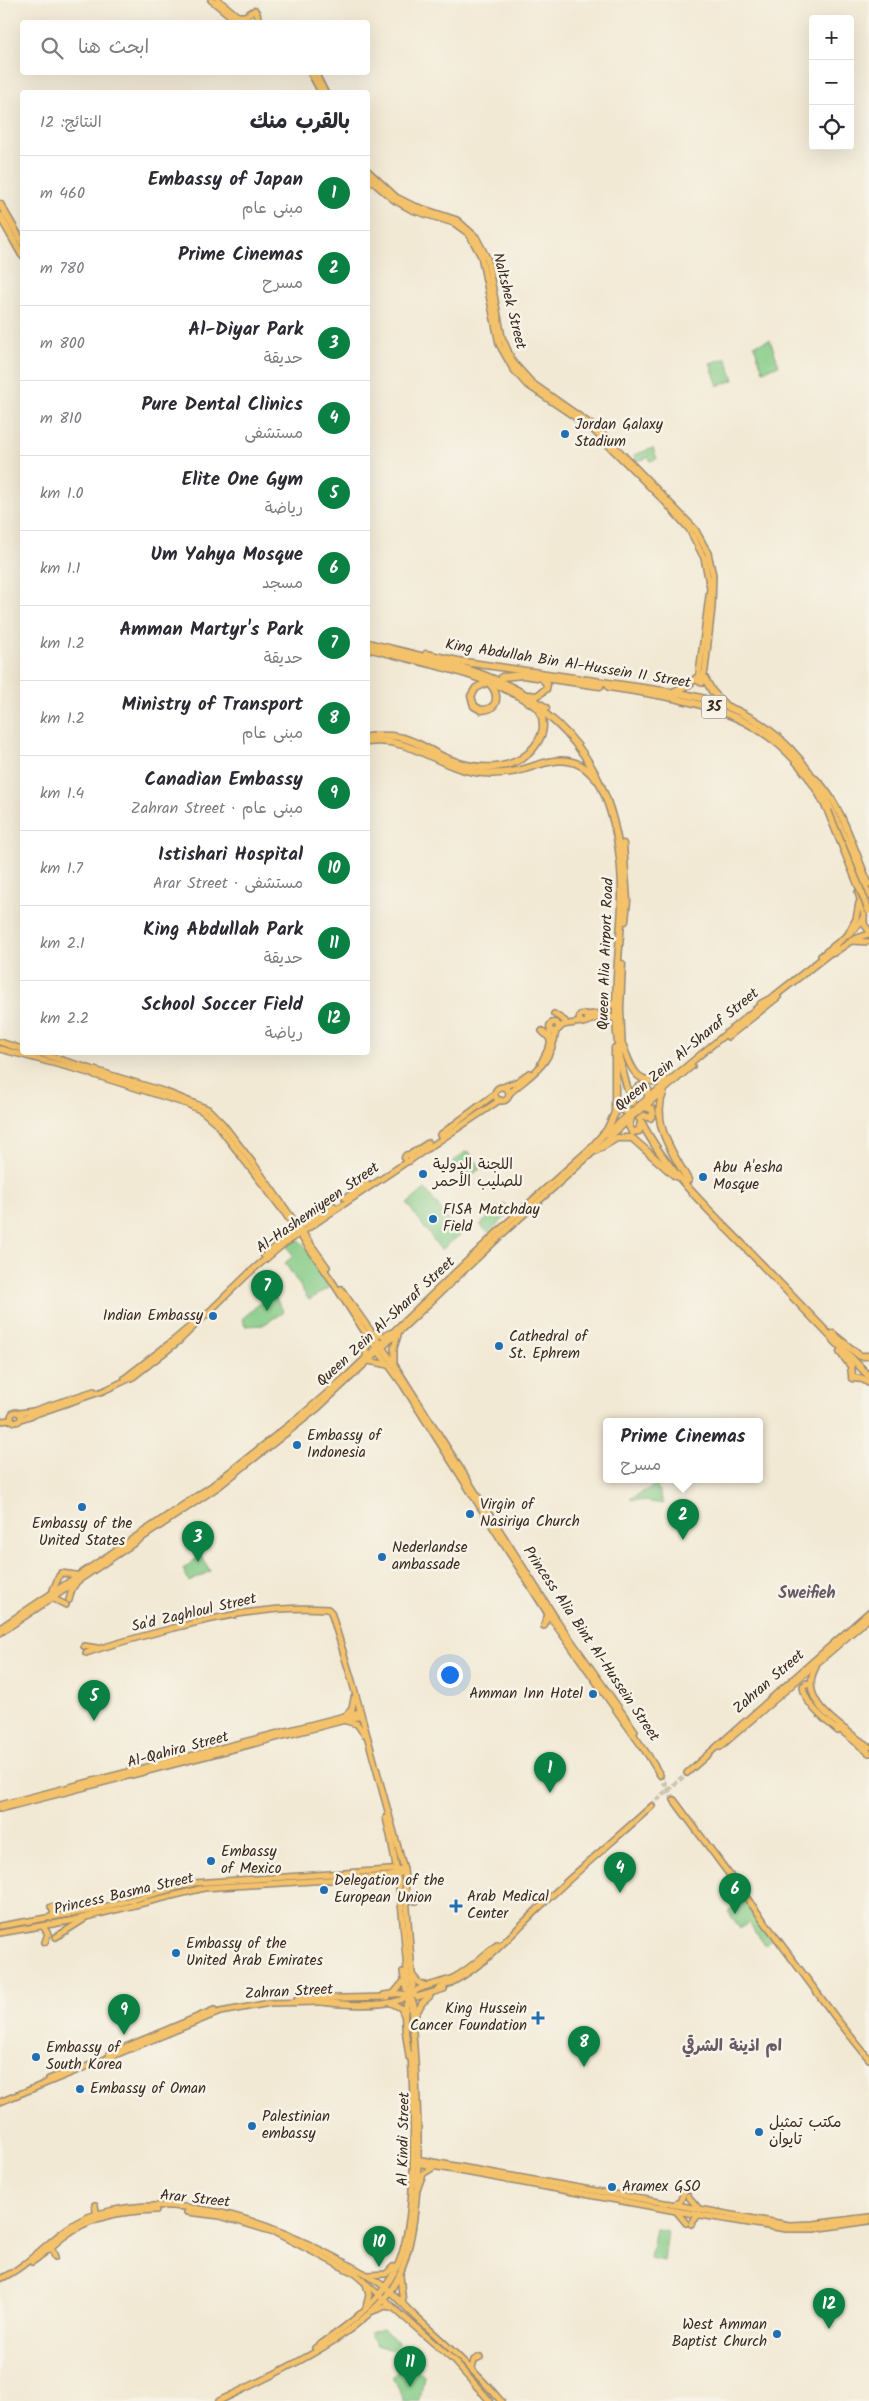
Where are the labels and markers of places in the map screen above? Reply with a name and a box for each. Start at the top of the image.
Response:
place label: Jordan Galaxy Stadium [575,413,664,454]
marker: Jordan Galaxy Stadium [559,428,571,440]
place label: اللجنة الدولية للصليب الأحمر [431,1153,523,1194]
place label: Abu A'esha Mosque [713,1156,783,1197]
marker: اللجنة الدولية للصليب الأحمر [417,1168,429,1180]
marker: Abu A'esha Mosque [697,1171,709,1183]
place label: FISA Matchday Field [443,1198,541,1239]
marker: FISA Matchday Field [427,1213,439,1225]
pin: 7 [251,1270,283,1311]
place label: Indian Embassy [103,1304,204,1328]
marker: Indian Embassy [207,1310,219,1322]
place label: Cathedral of St. Ephrem [509,1325,589,1366]
marker: Cathedral of St. Ephrem [493,1340,505,1352]
place label: Embassy of Indonesia [307,1424,382,1465]
marker: Embassy of Indonesia [291,1439,303,1451]
place label: Virgin of Nasiriya Church [480,1493,580,1534]
pin: 2 [667,1499,699,1540]
marker: Embassy of the United States [76,1501,88,1513]
marker: Virgin of Nasiriya Church [464,1508,476,1520]
place label: Embassy of the United States [32,1512,132,1553]
pin: 3 [182,1521,214,1562]
place label: Nederlandse ambassade [392,1536,468,1577]
marker: Nederlandse ambassade [376,1551,388,1563]
pin: 5 [78,1680,110,1721]
place label: Amman Inn Hotel [469,1682,583,1706]
marker: Amman Inn Hotel [587,1688,599,1700]
pin: 1 [534,1752,566,1793]
place label: Embassy of Mexico [221,1840,282,1881]
pin: 4 [604,1852,636,1893]
marker: Embassy of Mexico [205,1855,217,1867]
place label: Delegation of the European Union [334,1869,444,1910]
pin: 6 [719,1873,751,1914]
marker: Delegation of the European Union [318,1884,330,1896]
place label: Arab Medical Center [467,1885,549,1926]
marker: Arab Medical Center [449,1899,463,1913]
place label: Embassy of the United Arab Emirates [186,1932,323,1973]
marker: Embassy of the United Arab Emirates [170,1947,182,1959]
pin: 9 [108,1994,140,2035]
place label: King Hussein Cancer Foundation [410,1997,527,2038]
marker: King Hussein Cancer Foundation [531,2011,545,2025]
pin: 8 [568,2026,600,2067]
place label: Embassy of South Korea [46,2036,122,2077]
marker: Embassy of South Korea [30,2051,42,2063]
place label: Embassy of Oman [90,2077,206,2101]
marker: Embassy of Oman [74,2083,86,2095]
place label: Palestinian embassy [262,2105,330,2146]
place label: مكتب تمثيل تايوان [769,2111,841,2152]
marker: Palestinian embassy [246,2120,258,2132]
marker: مكتب تمثيل تايوان [753,2126,765,2138]
place label: Aramex GSO [622,2175,701,2199]
marker: Aramex GSO [606,2181,618,2193]
pin: 10 [363,2226,395,2267]
pin: 12 [813,2288,845,2329]
place label: West Amman Baptist Church [672,2313,767,2354]
marker: West Amman Baptist Church [771,2328,783,2340]
pin: 11 [394,2346,426,2387]

